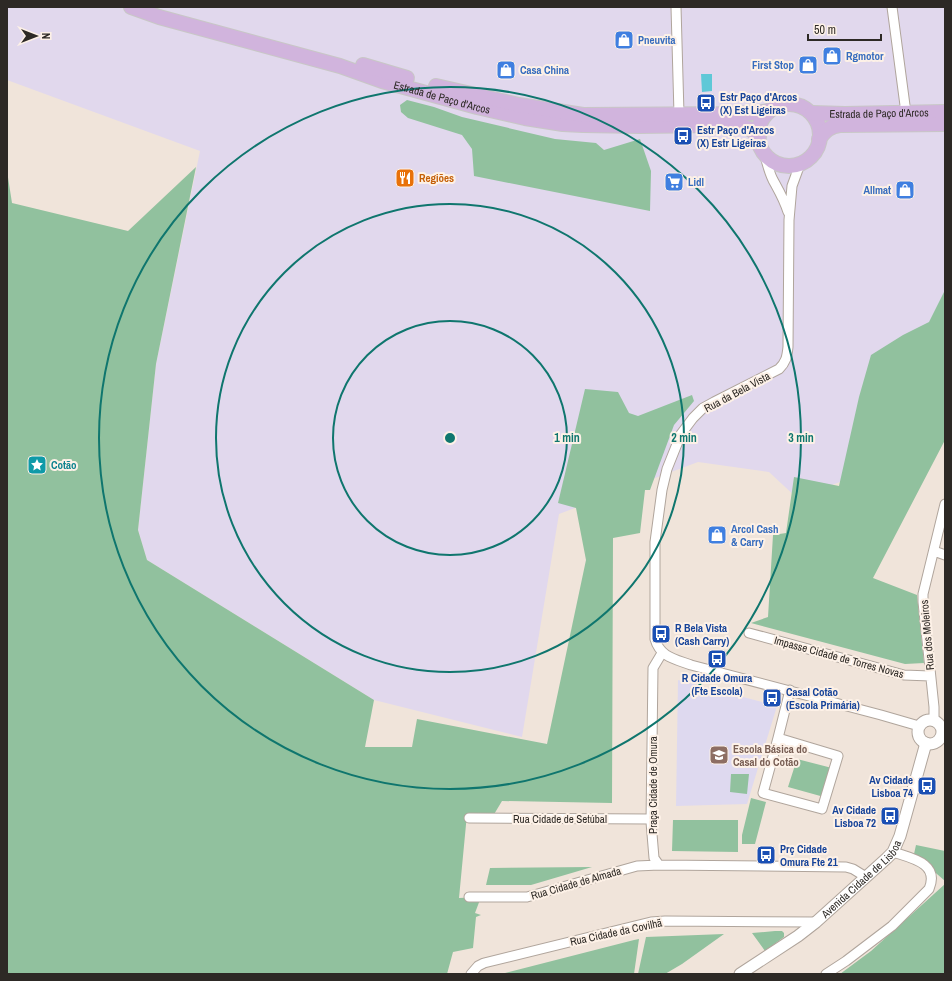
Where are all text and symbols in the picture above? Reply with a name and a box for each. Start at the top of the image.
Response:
north arrow [16,16,56,56]
scale bar [808,16,881,42]
text: 50 m [814,22,836,38]
shop icon: Pneuvita [613,29,635,51]
text: N [39,33,53,39]
place label: Pneuvita [638,33,676,47]
shop icon: Rgmotor [821,45,843,67]
place label: Rgmotor [846,49,884,63]
shop icon: First Stop [797,54,819,76]
place label: First Stop [752,58,794,72]
shop icon: Casa China [495,59,517,81]
place label: Casa China [520,63,569,77]
street label: Estrada de Paço d'Arcos [392,78,492,117]
place label: Estr Paço d'Arcos (X) Est Ligeiras [720,90,797,117]
bus stop icon: Estr Paço d'Arcos (X) Est Ligeiras [695,92,717,114]
street label: Estrada de Paço d'Arcos [829,105,929,121]
place label: Estr Paço d'Arcos (X) Estr Ligeiras [697,123,774,150]
bus stop icon: Estr Paço d'Arcos (X) Estr Ligeiras [672,125,694,147]
restaurant icon: Regiões [394,167,416,189]
place label: Regiões [419,171,454,185]
supermarket icon: Lidl [663,171,685,193]
place label: Lidl [688,175,704,189]
shop icon: Allmat [894,179,916,201]
place label: Allmat [863,183,891,197]
street label: Rua da Bela Vista [702,369,772,415]
text: 1 min [554,430,580,446]
text: 2 min [671,430,697,446]
text: 3 min [788,430,814,446]
centre of rings [443,431,457,445]
place icon: Cotão [26,454,48,476]
place label: Cotão [51,458,77,472]
place label: Arcol Cash & Carry [731,522,779,549]
shop icon: Arcol Cash & Carry [706,524,728,546]
street label: Rua dos Moleiros [917,599,937,671]
place label: R Bela Vista (Cash Carry) [675,621,729,648]
bus stop icon: R Bela Vista (Cash Carry) [650,623,672,645]
street label: Impasse Cidade de Torres Novas [773,633,906,681]
bus stop icon: R Cidade Omura (Fte Escola) [706,648,728,670]
place label: R Cidade Omura (Fte Escola) [682,671,752,698]
place label: Casal Cotão (Escola Primária) [786,685,860,712]
bus stop icon: Casal Cotão (Escola Primária) [761,687,783,709]
street label: Praça Cidade de Omura [646,736,660,834]
place label: Escola Básica do Casal do Cotão [733,742,808,769]
school or university icon: Escola Básica do Casal do Cotão [708,744,730,766]
place label: Av Cidade Lisboa 74 [869,773,913,800]
bus stop icon: Av Cidade Lisboa 74 [916,775,938,797]
place label: Av Cidade Lisboa 72 [832,803,876,830]
bus stop icon: Av Cidade Lisboa 72 [879,805,901,827]
street label: Rua Cidade de Setúbal [513,812,607,826]
street label: Avenida Cidade de Lisboa [818,838,904,922]
place label: Prç Cidade Omura Fte 21 [780,842,838,869]
bus stop icon: Prç Cidade Omura Fte 21 [755,844,777,866]
street label: Rua Cidade de Almada [529,863,623,903]
street label: Rua Cidade da Covilhã [569,915,663,949]

